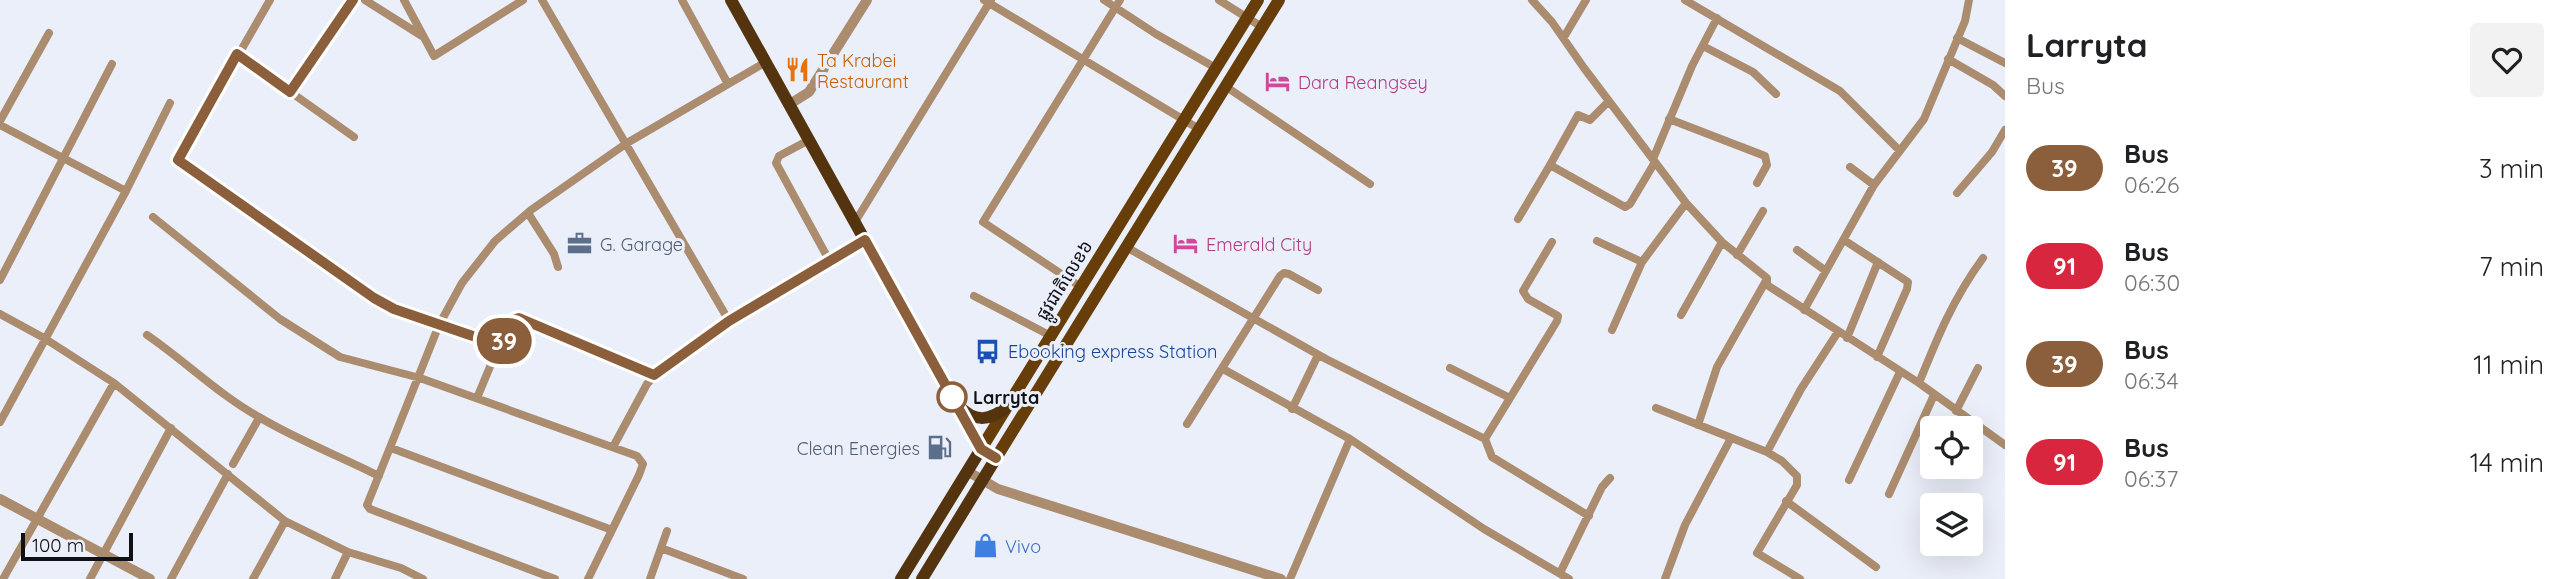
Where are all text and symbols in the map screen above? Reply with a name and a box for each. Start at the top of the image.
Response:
button: heart [2470,23,2544,97]
text: Larryta [2026,24,2148,65]
place label: Ta Krabei Restaurant [817,49,909,93]
restaurant icon: Ta Krabei Restaurant [783,56,811,84]
hotel icon: Dara Reangsey [1264,68,1292,96]
place label: Dara Reangsey [1298,71,1428,94]
text: Bus [2026,71,2065,100]
text: Bus [2124,137,2169,170]
text: 3 min [2479,152,2544,185]
text: 39 [2051,153,2078,183]
text: 06:26 [2124,170,2179,199]
office icon: G. Garage [566,230,594,258]
hotel icon: Emerald City [1172,230,1200,258]
place label: G. Garage [600,233,683,256]
place label: Emerald City [1206,233,1312,256]
text: Bus [2124,235,2169,268]
street label: ផ្លូវជាតិលេខ៦ [1030,236,1102,327]
text: 7 min [2479,250,2544,283]
text: 91 [2053,251,2076,281]
text: 06:30 [2124,268,2180,297]
line badge: 39 [472,318,536,364]
text: 39 [491,326,517,356]
text: Bus [2124,333,2169,366]
bus stop icon: Ebooking express Station [974,337,1002,365]
place label: Ebooking express Station [1008,340,1217,363]
text: 11 min [2473,348,2544,381]
text: 39 [2051,349,2078,379]
text: 06:34 [2124,366,2179,395]
marker: Larryta [937,382,967,412]
place label: Larryta [973,386,1039,409]
map controls [1920,416,1983,556]
button: locate [1920,416,1983,479]
text: Bus [2124,431,2169,464]
fuel station icon: Clean Energies [926,434,954,462]
place label: Clean Energies [797,437,920,460]
text: 14 min [2470,446,2544,479]
text: 91 [2053,447,2076,477]
text: 06:37 [2124,464,2178,493]
button: layers [1920,493,1983,556]
scale bar [21,530,133,562]
shop icon: Vivo [971,532,999,560]
text: 100 m [32,533,84,557]
place label: Vivo [1005,535,1041,558]

